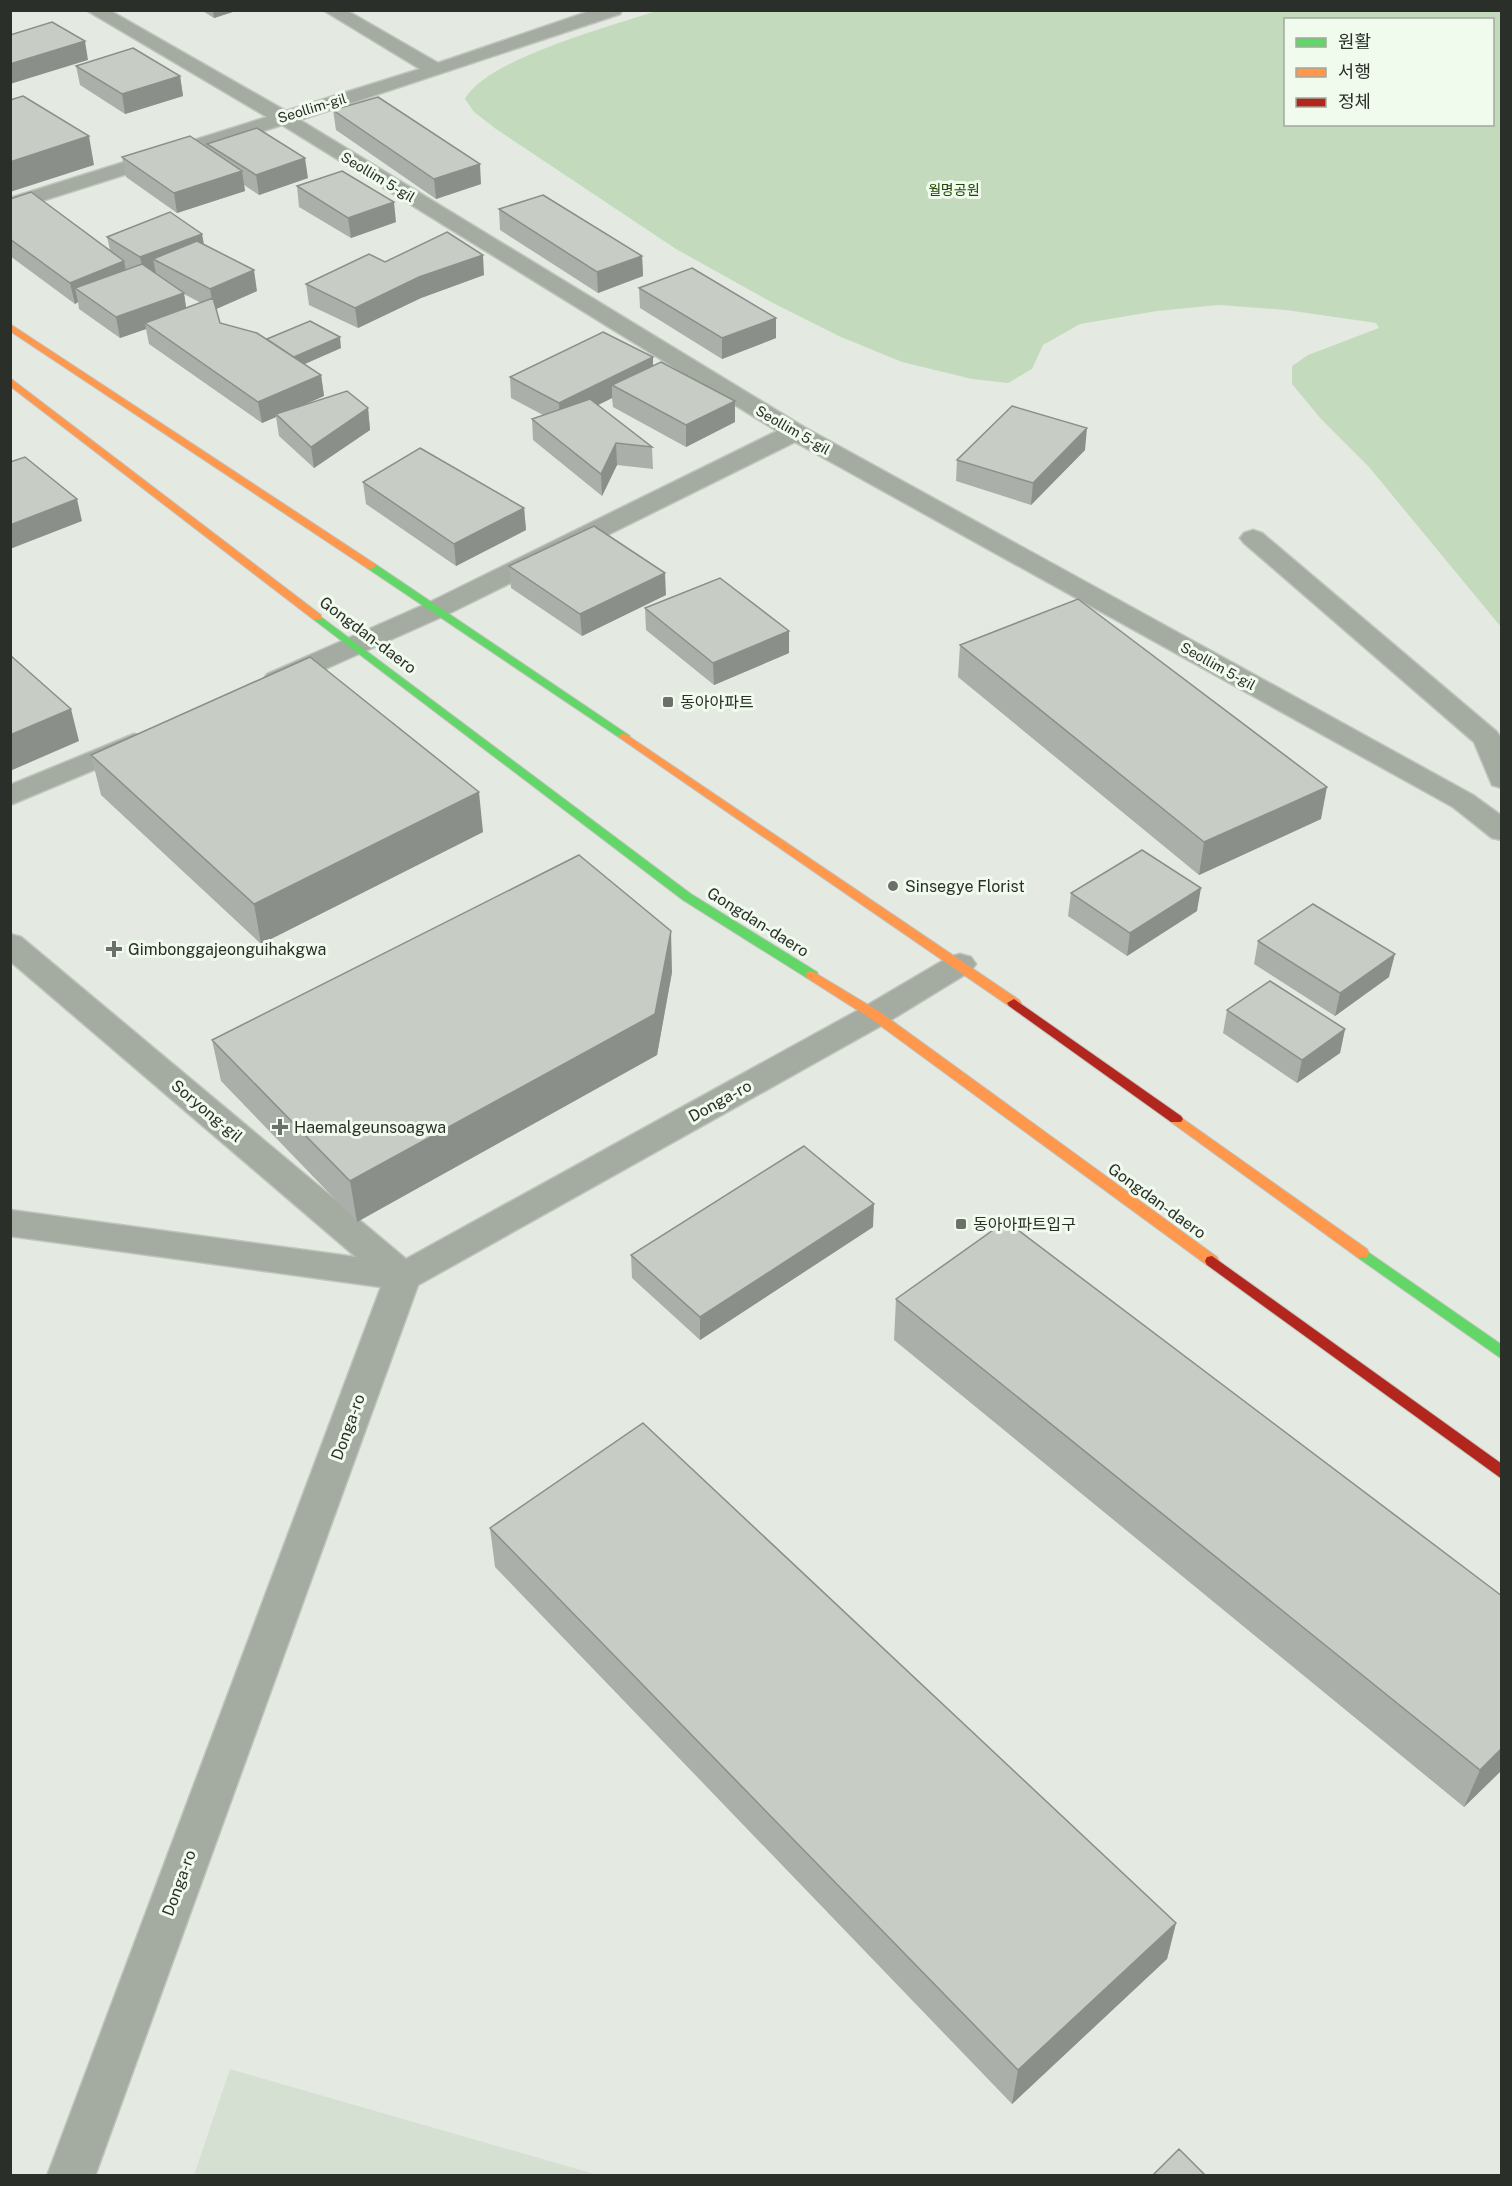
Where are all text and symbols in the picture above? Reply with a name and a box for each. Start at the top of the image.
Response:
legend [1284,18,1494,126]
text: 원활 [1338,31,1371,52]
text: 서행 [1338,61,1371,82]
street label: Seollim-gil [276,90,348,126]
text: 정체 [1338,91,1371,112]
street label: Seollim 5-gil [338,149,418,205]
park label: 월명공원 [928,182,980,198]
street label: Seollim 5-gil [753,402,833,458]
street label: Gongdan-daero [316,592,420,678]
street label: Seollim 5-gil [1178,639,1258,693]
place label: 동아아파트 [680,693,754,712]
marker: 동아아파트 [661,695,675,709]
place label: Sinsegye Florist [905,877,1025,896]
marker: Sinsegye Florist [886,879,900,893]
street label: Gongdan-daero [704,883,812,961]
marker: Gimbonggajeonguihakgwa [105,940,123,958]
place label: Gimbonggajeonguihakgwa [128,940,326,959]
street label: Soryong-gil [168,1076,247,1146]
street label: Donga-ro [685,1076,755,1126]
marker: Haemalgeunsoagwa [271,1118,289,1136]
place label: Haemalgeunsoagwa [294,1118,446,1137]
street label: Gongdan-daero [1104,1159,1210,1243]
place label: 동아아파트입구 [973,1215,1076,1234]
marker: 동아아파트입구 [954,1217,968,1231]
street label: Donga-ro [327,1391,369,1463]
street label: Donga-ro [158,1847,200,1919]

